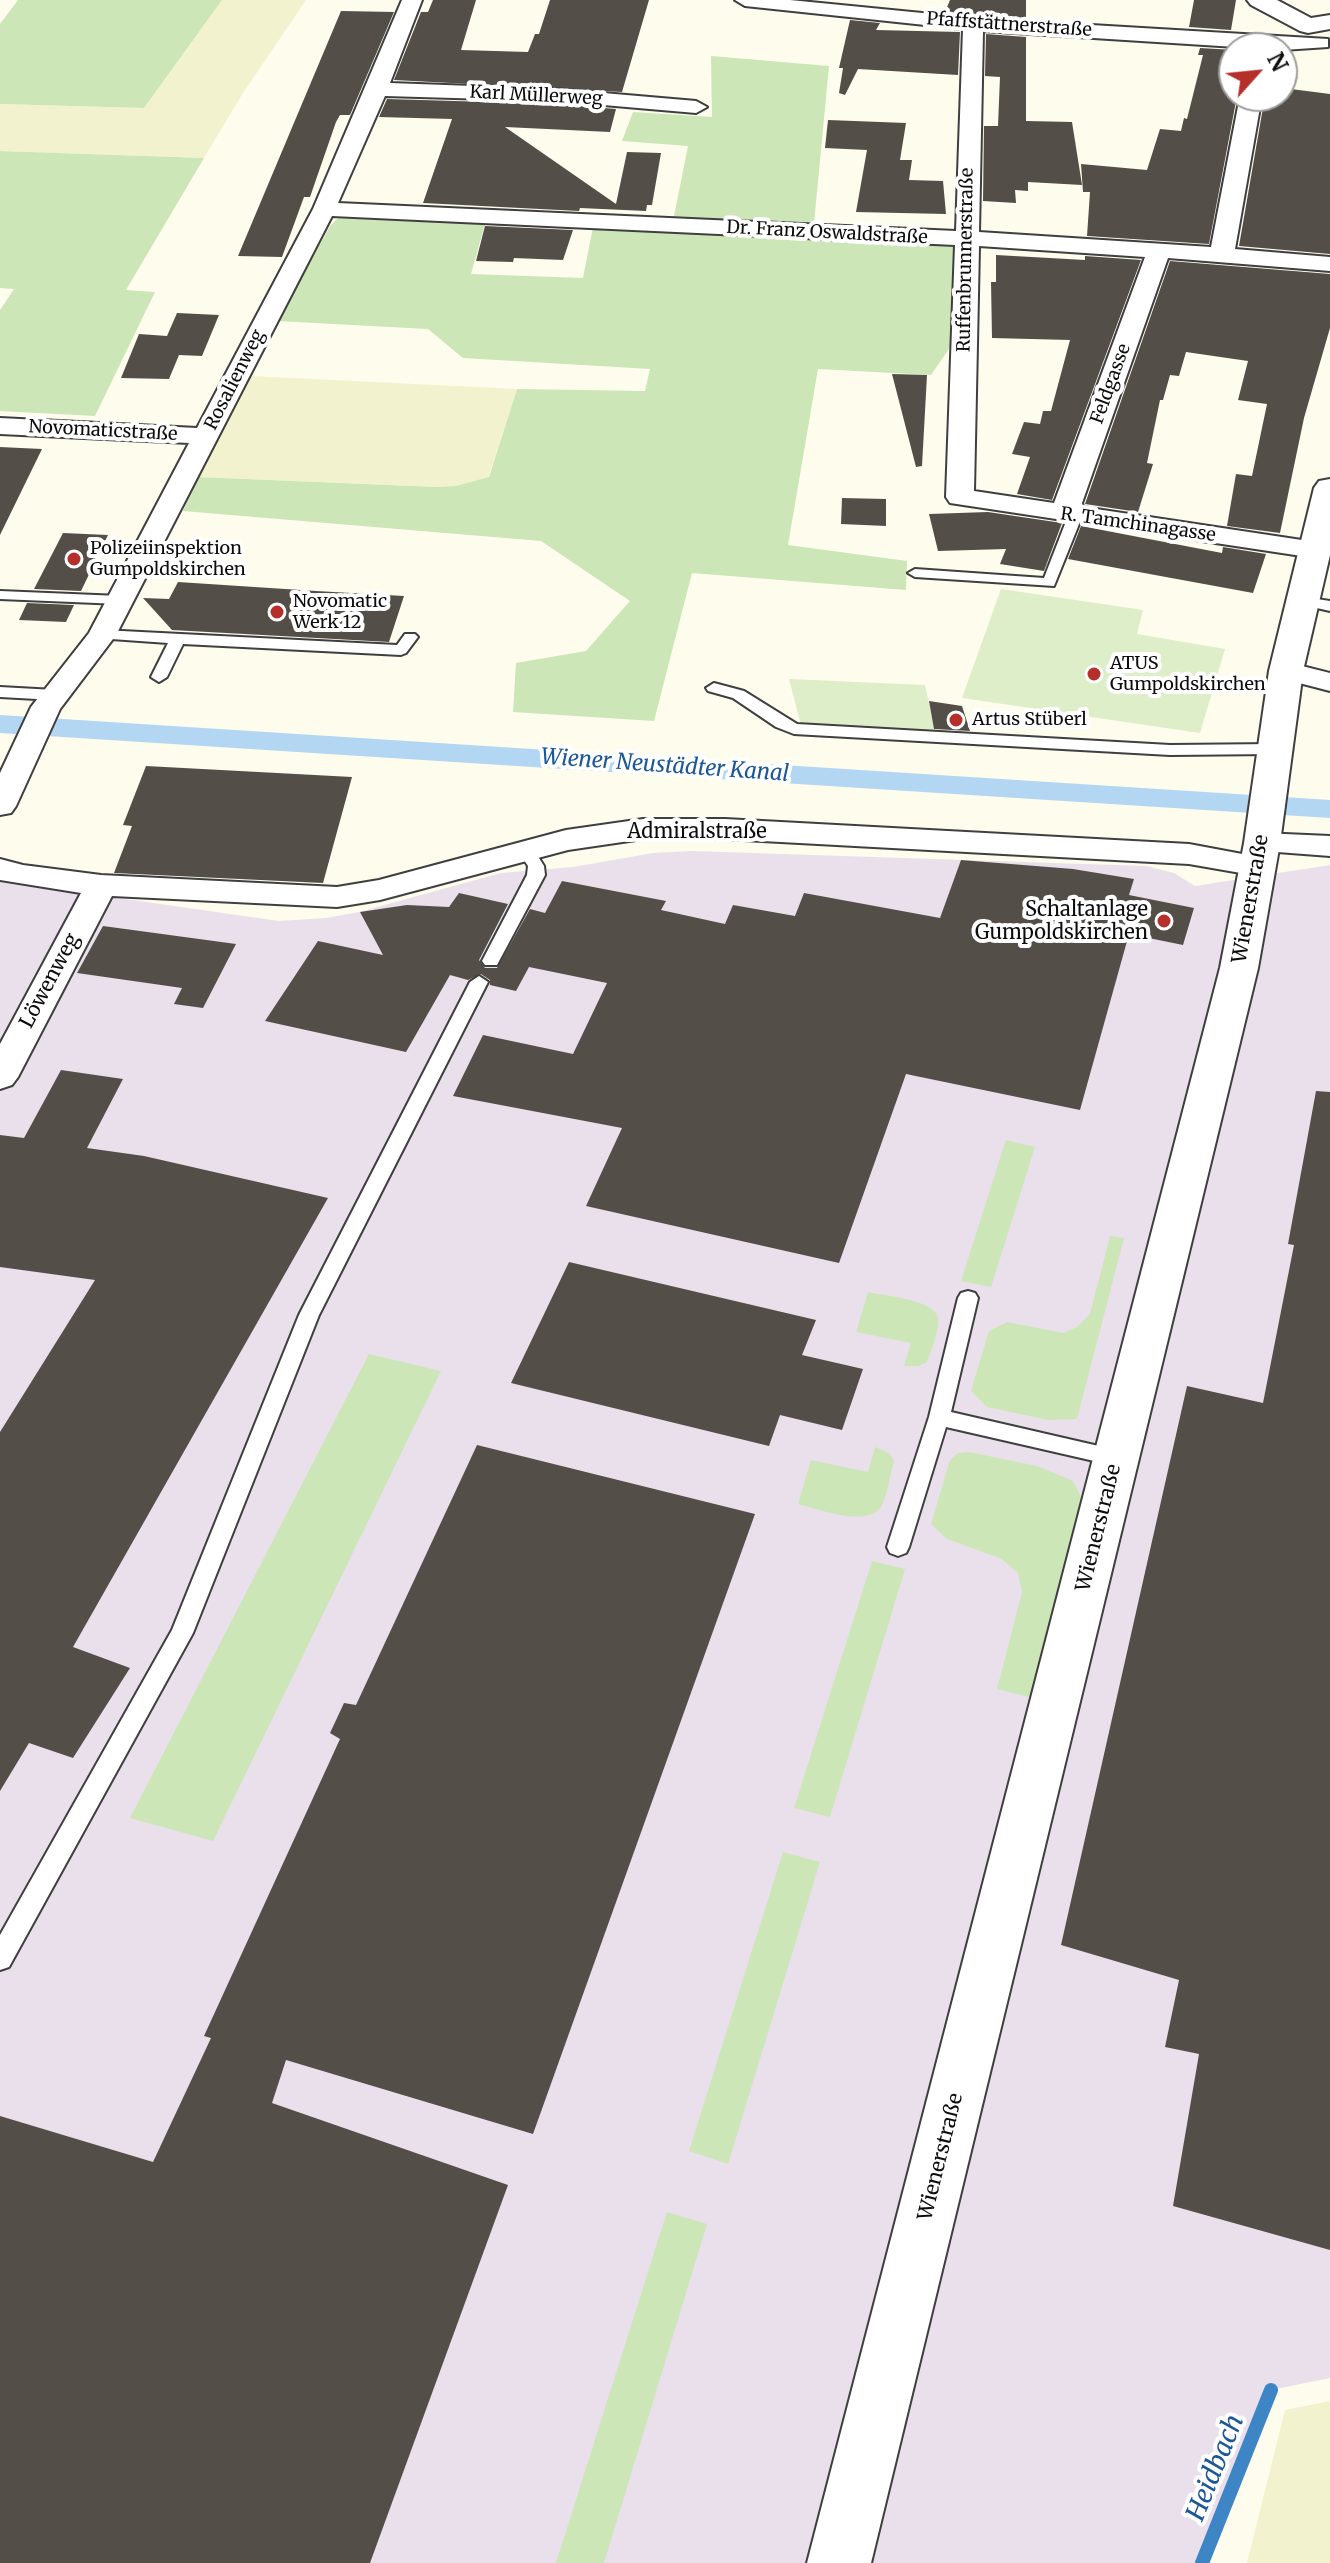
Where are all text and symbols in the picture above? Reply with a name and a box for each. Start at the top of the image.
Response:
street label: Pfaffstättnerstraße [926,8,1092,42]
north arrow [1218,32,1298,112]
text: N [1261,48,1294,76]
street label: Karl Müllerweg [469,82,603,110]
street label: Ruffenbrunnerstraße [954,168,978,352]
street label: Dr. Franz Oswaldstraße [726,217,928,249]
street label: Rosalienweg [201,326,269,434]
street label: Feldgasse [1087,341,1135,427]
street label: Novomaticstraße [28,416,178,446]
street label: R. Tamchinagasse [1059,503,1217,547]
place label: Polizeiinspektion Gumpoldskirchen [90,538,246,580]
marker: Polizeiinspektion Gumpoldskirchen [65,550,83,568]
place label: Novomatic Werk 12 [293,591,387,634]
marker: Novomatic Werk 12 [268,603,286,621]
place label: ATUS Gumpoldskirchen [1110,653,1266,696]
marker: ATUS Gumpoldskirchen [1085,665,1103,683]
place label: Artus Stüberl [972,709,1087,731]
marker: Artus Stüberl [947,711,965,729]
water label: Wiener Neustädter Kanal [540,744,790,788]
street label: Admiralstraße [627,820,767,844]
street label: Wienerstraße [1228,833,1274,965]
place label: Schaltanlage Gumpoldskirchen [975,898,1148,945]
marker: Schaltanlage Gumpoldskirchen [1155,912,1173,930]
street label: Löwenweg [15,930,85,1032]
street label: Wienerstraße [1072,1462,1126,1594]
street label: Wienerstraße [914,2091,968,2223]
water label: Heidbach [1181,2410,1251,2526]

